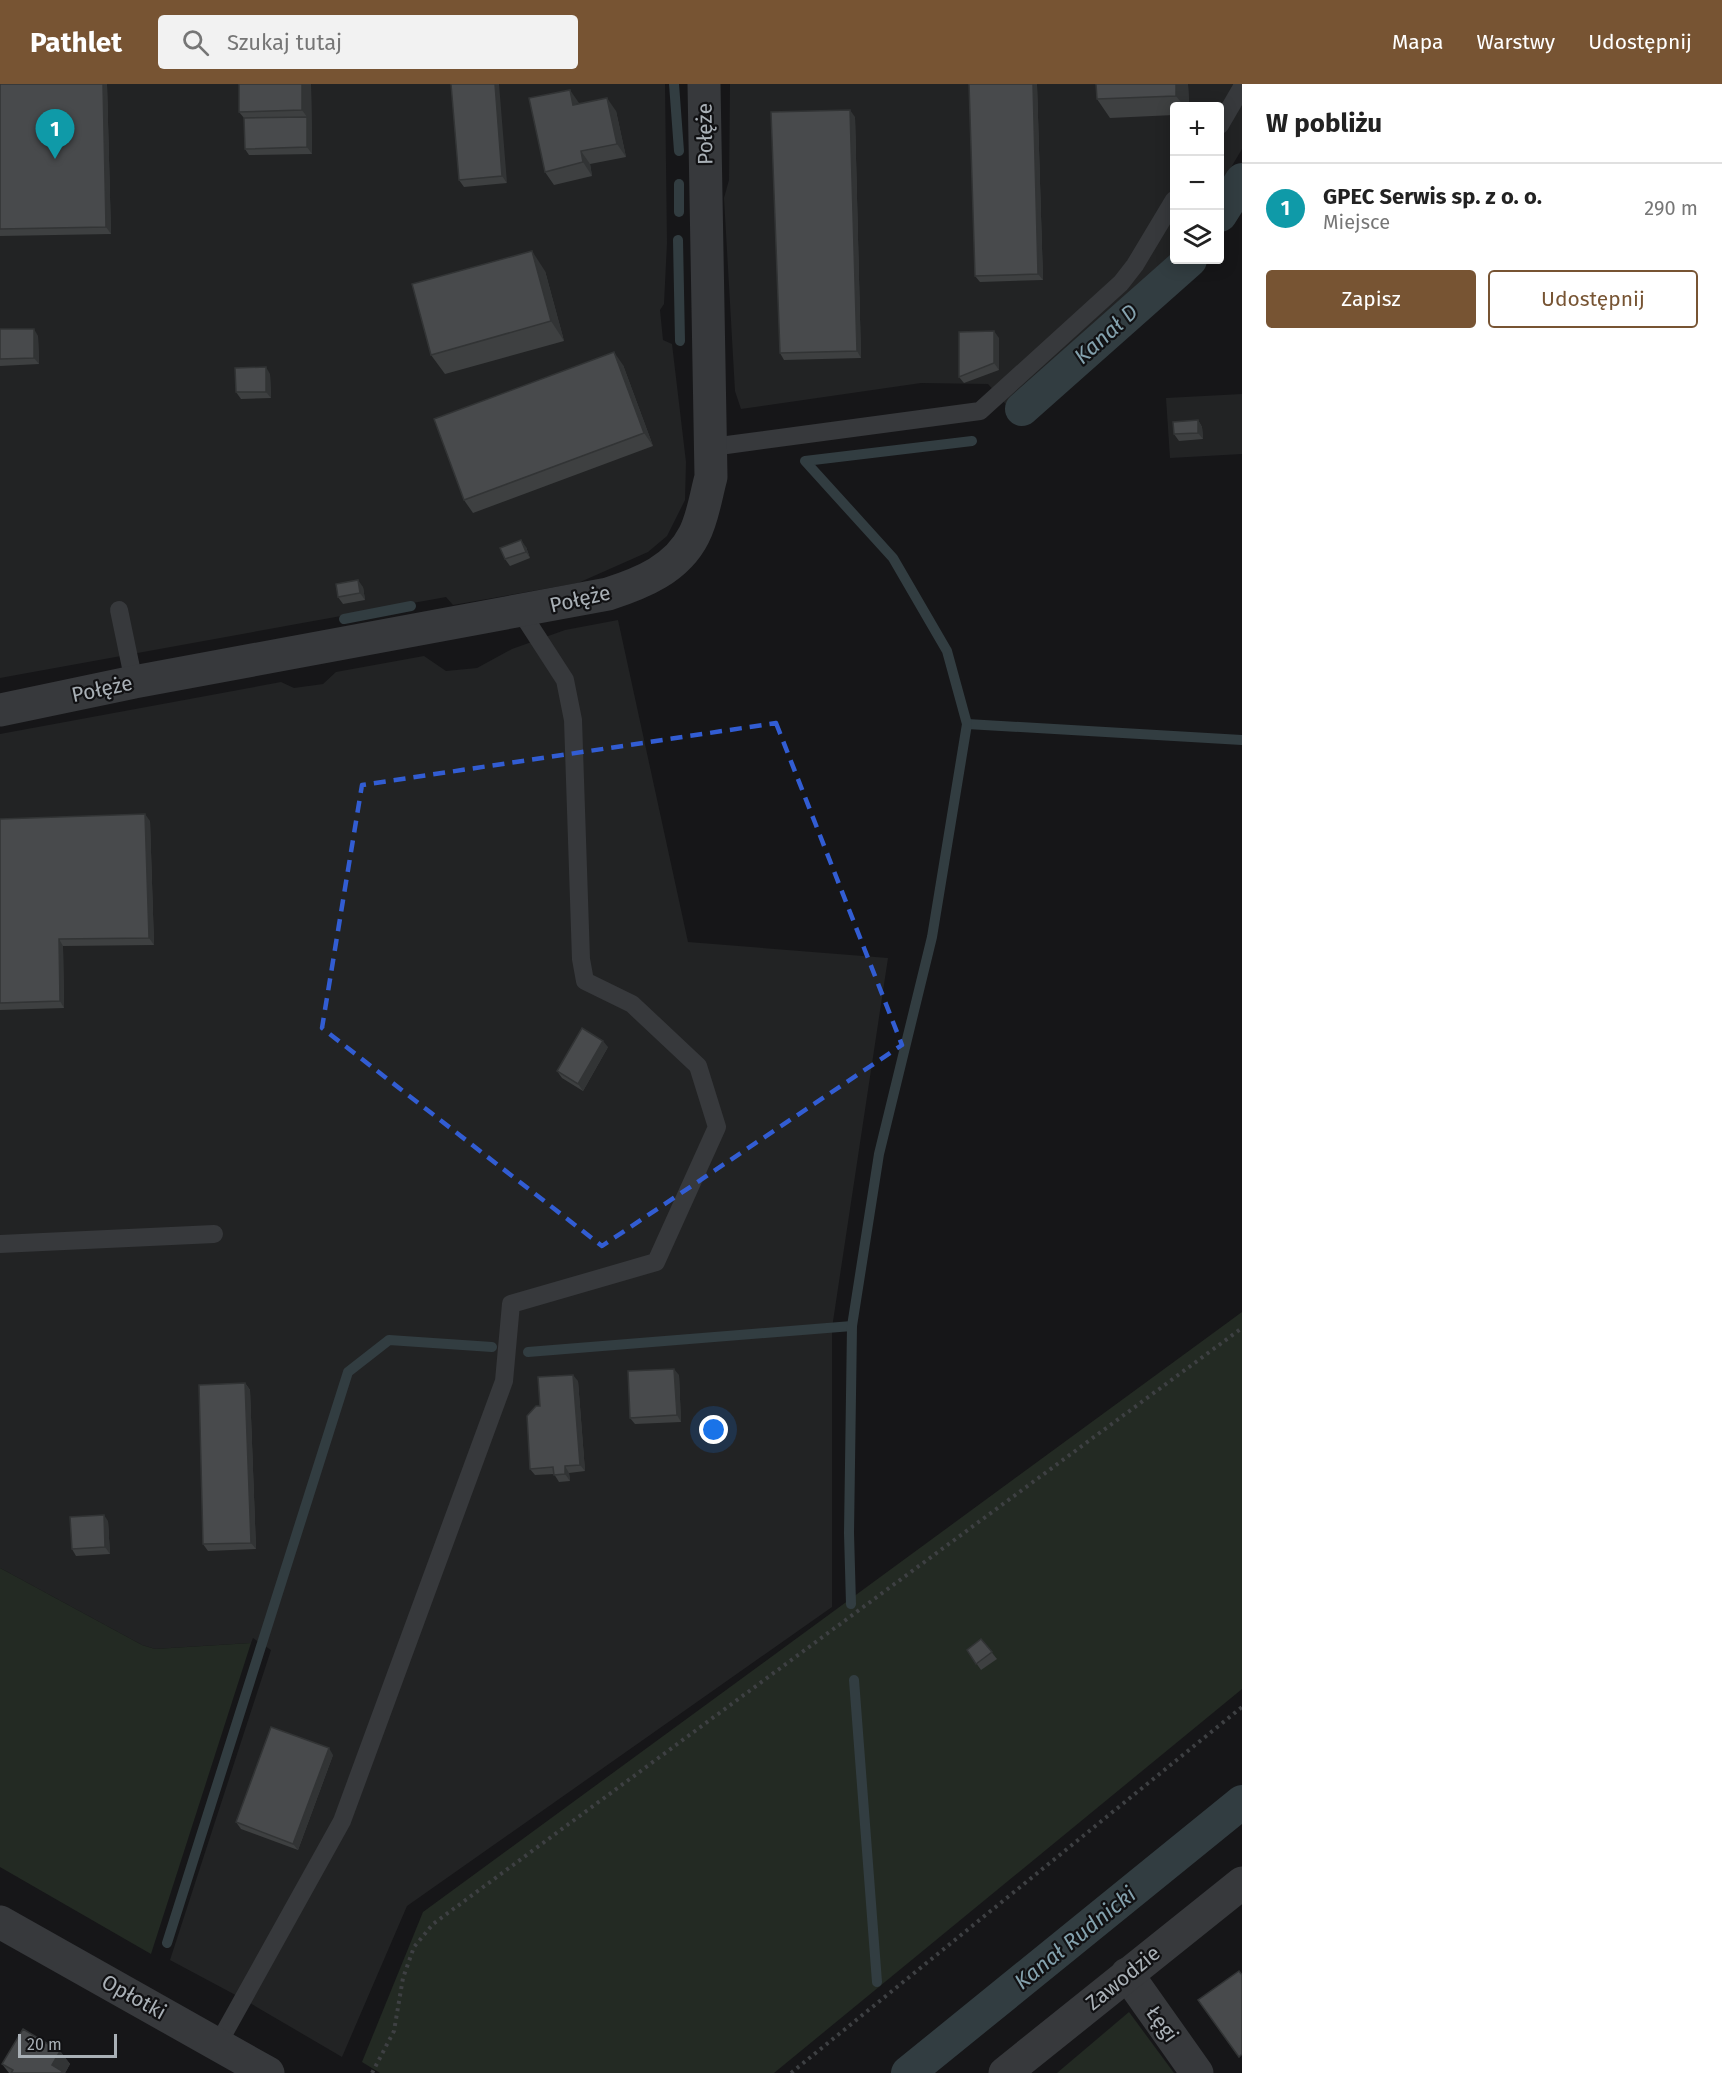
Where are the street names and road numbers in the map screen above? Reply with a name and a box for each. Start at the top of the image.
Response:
street label: Połęże [691,103,719,165]
street label: Połęże [547,579,613,619]
street label: Połęże [69,670,135,708]
street label: Zawodzie [1080,1940,1166,2016]
street label: Opłotki [97,1969,171,2025]
street label: Łęgi [1140,2001,1184,2047]

